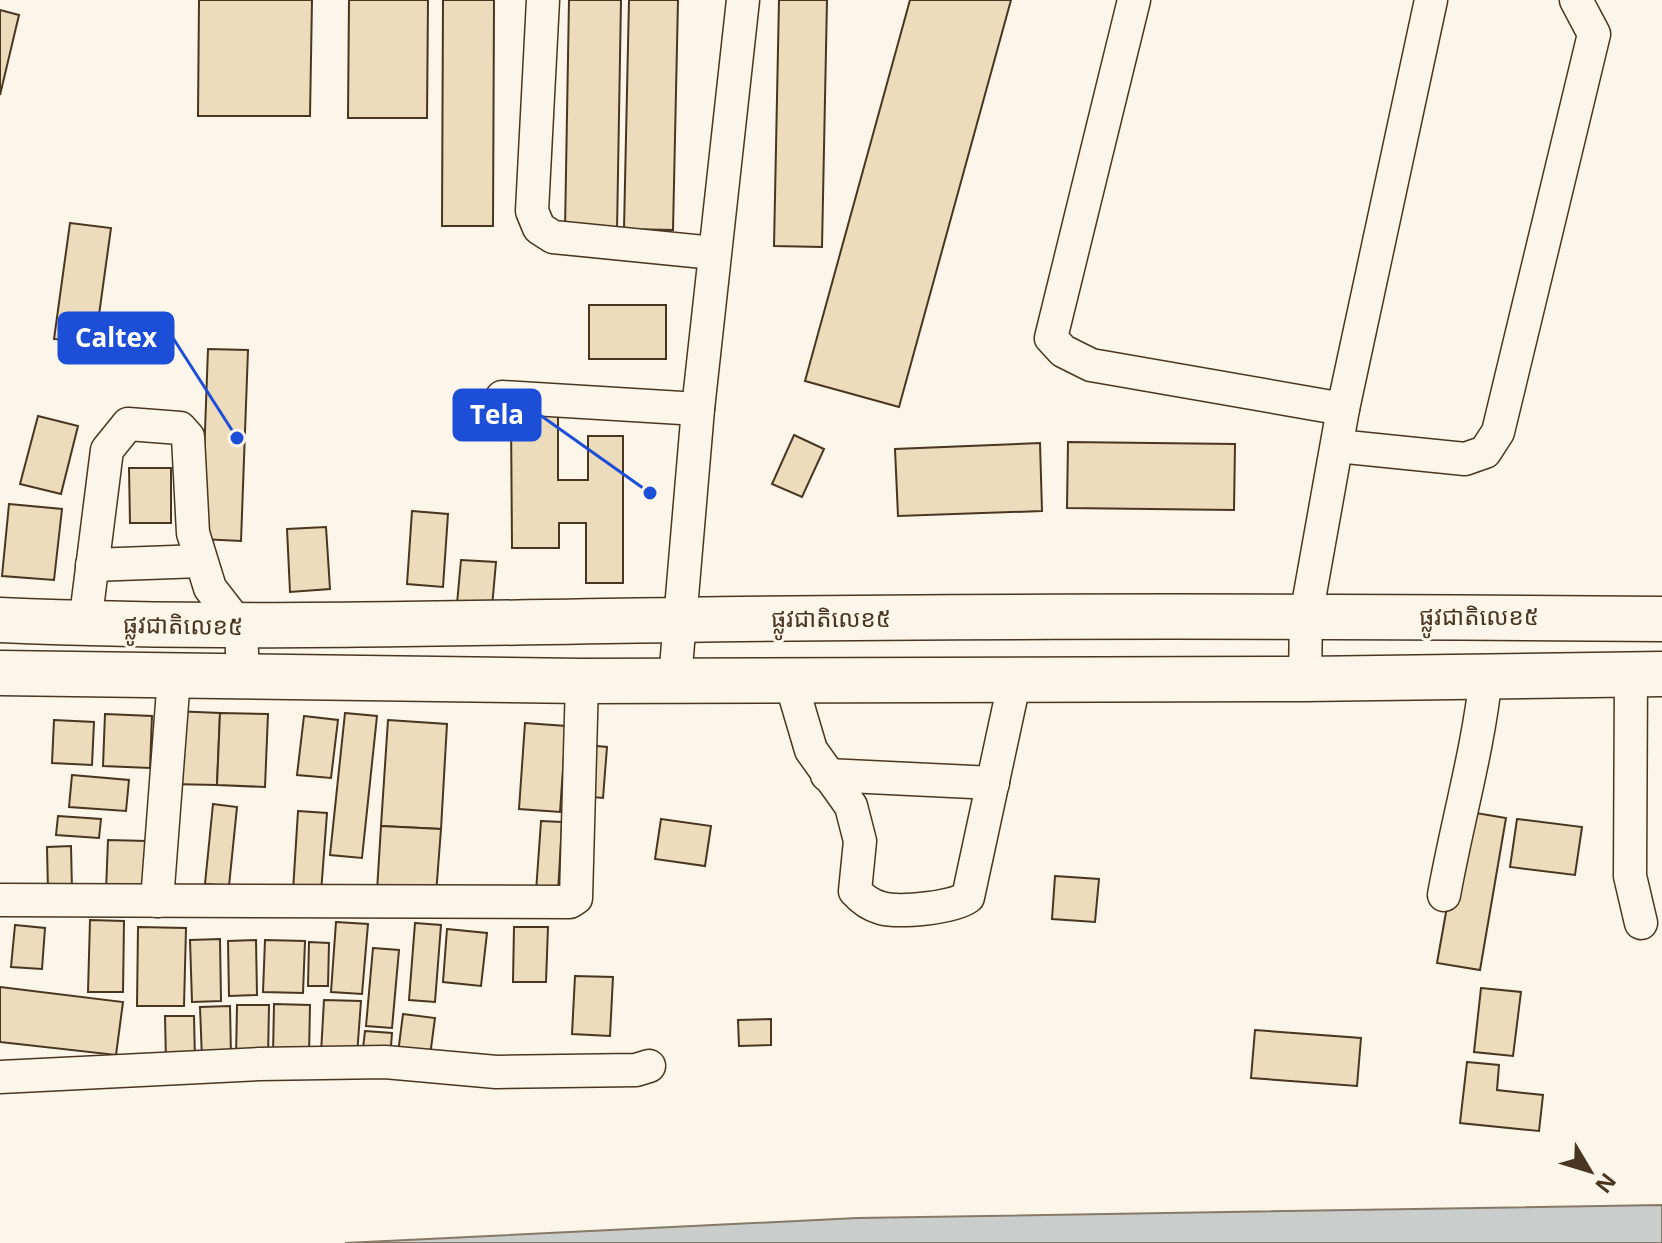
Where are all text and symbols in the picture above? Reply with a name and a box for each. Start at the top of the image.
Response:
callout: Caltex [59,313,173,363]
text: Caltex [75,319,157,355]
callout: Tela [454,390,540,440]
text: Tela [470,396,524,432]
street label: ផ្លូវជាតិលេខ៥ [1419,599,1539,639]
street label: ផ្លូវជាតិលេខ៥ [771,601,891,641]
street label: ផ្លូវជាតិលេខ៥ [123,607,243,649]
north arrow [1550,1131,1630,1211]
text: N [1589,1168,1624,1200]

